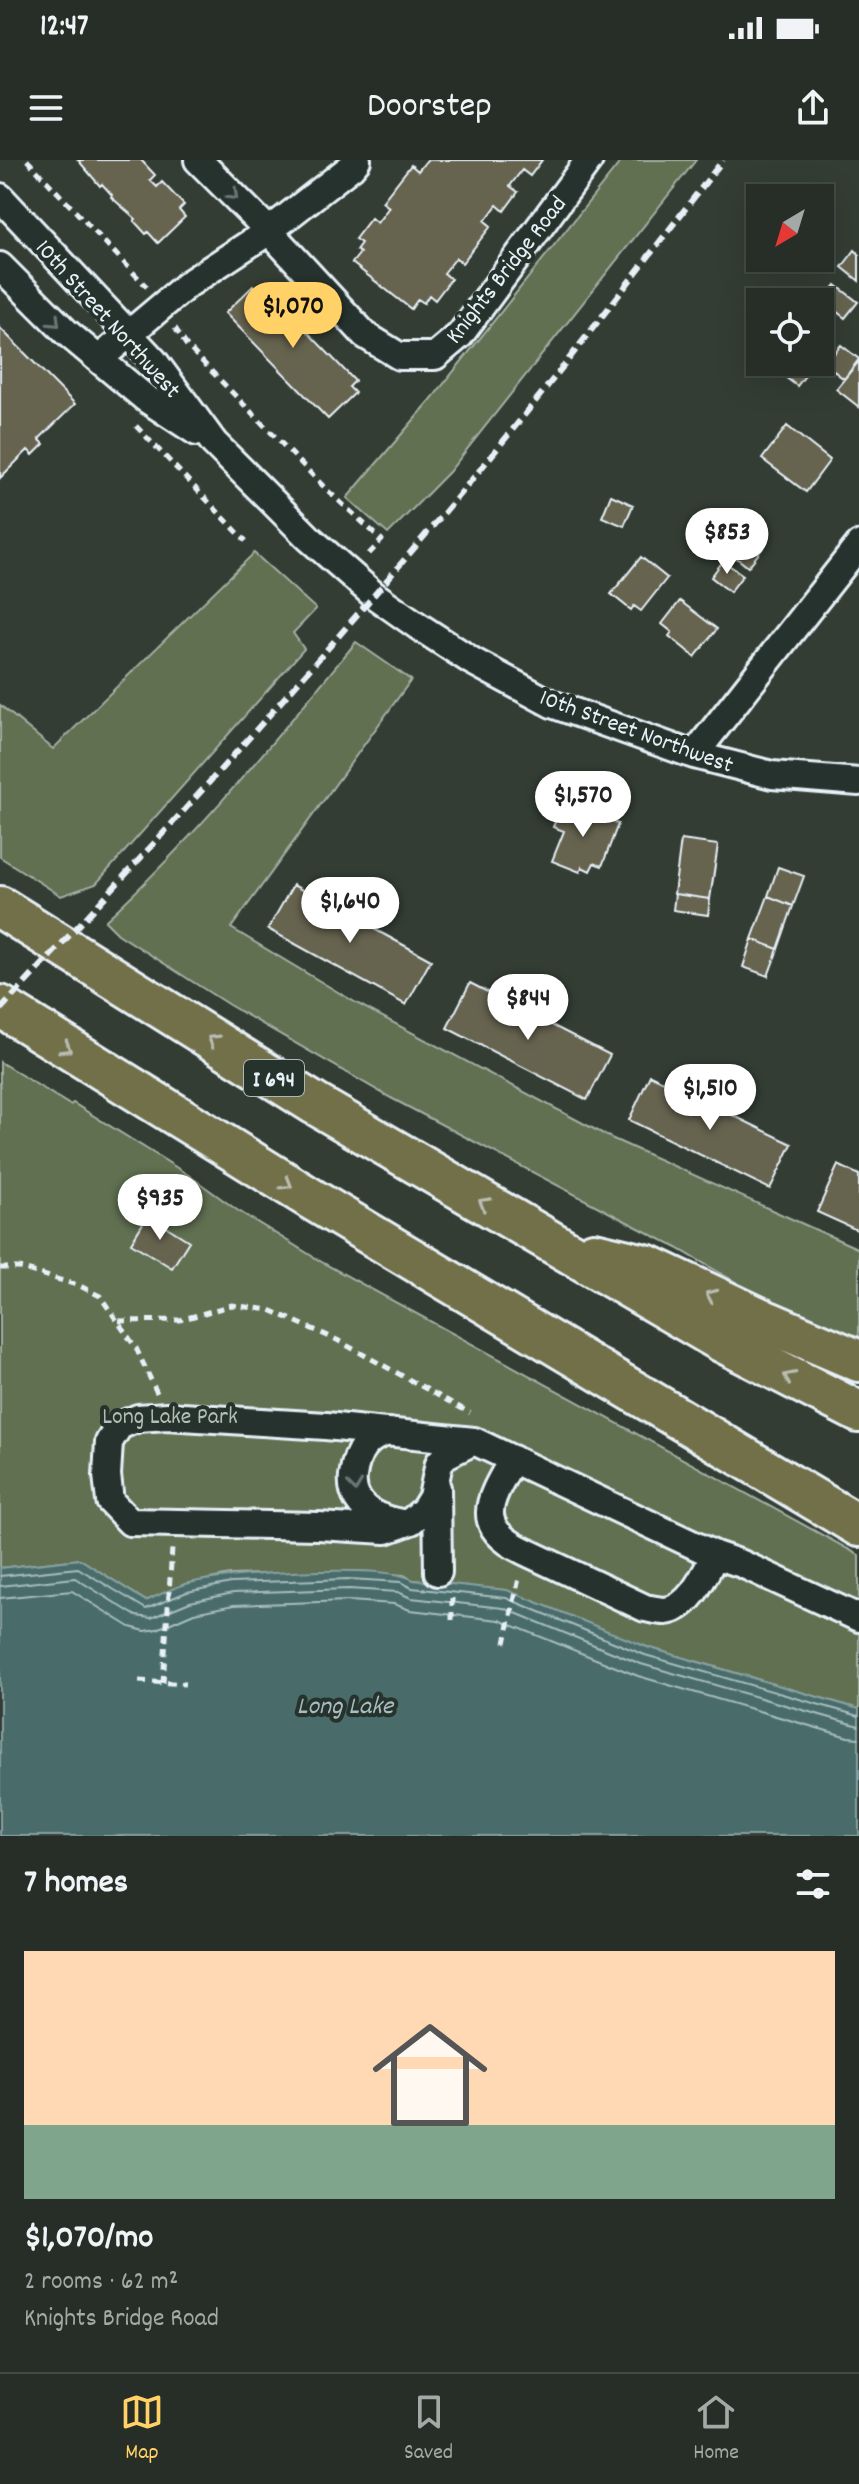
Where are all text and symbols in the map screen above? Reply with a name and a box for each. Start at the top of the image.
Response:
text: 12:47 [40,7,89,50]
text: Doorstep [367,82,492,134]
icon: menu [24,86,68,130]
icon: share [791,86,835,130]
north arrow [746,184,834,272]
map controls [746,184,834,376]
one-way arrow [224,186,238,200]
street label: Knights Bridge Road [439,189,576,352]
street label: 10th Street Northwest [26,233,188,407]
pin: $1,070 [228,282,358,350]
button: locate [746,288,834,376]
text: $1,070 [262,289,324,326]
one-way arrow [46,312,60,327]
pin: $853 [680,508,774,576]
text: $853 [703,515,751,552]
street label: 10th Street Northwest [534,682,738,784]
pin: $1,570 [518,771,648,839]
text: $1,570 [553,778,613,815]
pin: $1,640 [285,877,415,945]
text: $1,640 [319,884,381,921]
pin: $844 [481,974,575,1042]
text: $844 [505,981,551,1018]
one-way arrow [207,1035,222,1050]
one-way arrow [57,1038,72,1053]
road number: I 694 [244,1060,304,1096]
pin: $1,510 [645,1064,775,1132]
text: $1,510 [682,1071,738,1108]
pin: $935 [113,1174,207,1242]
one-way arrow [278,1175,293,1190]
text: $935 [136,1181,184,1218]
one-way arrow [478,1197,493,1213]
one-way arrow [705,1289,719,1305]
one-way arrow [783,1371,798,1387]
park label: Long Lake Park [102,1401,238,1435]
one-way arrow [347,1479,364,1492]
water label: Long Lake [297,1689,395,1726]
text: 7 homes [24,1860,128,1909]
icon: filters [791,1862,835,1906]
icon: home [358,2003,502,2147]
text: $1,070/mo [24,2215,153,2264]
text: 2 rooms · 62 m² [24,2264,178,2301]
text: Knights Bridge Road [24,2301,219,2338]
tab: Map [120,2390,164,2469]
tab: Saved [404,2390,453,2469]
tab: Home [693,2390,739,2469]

